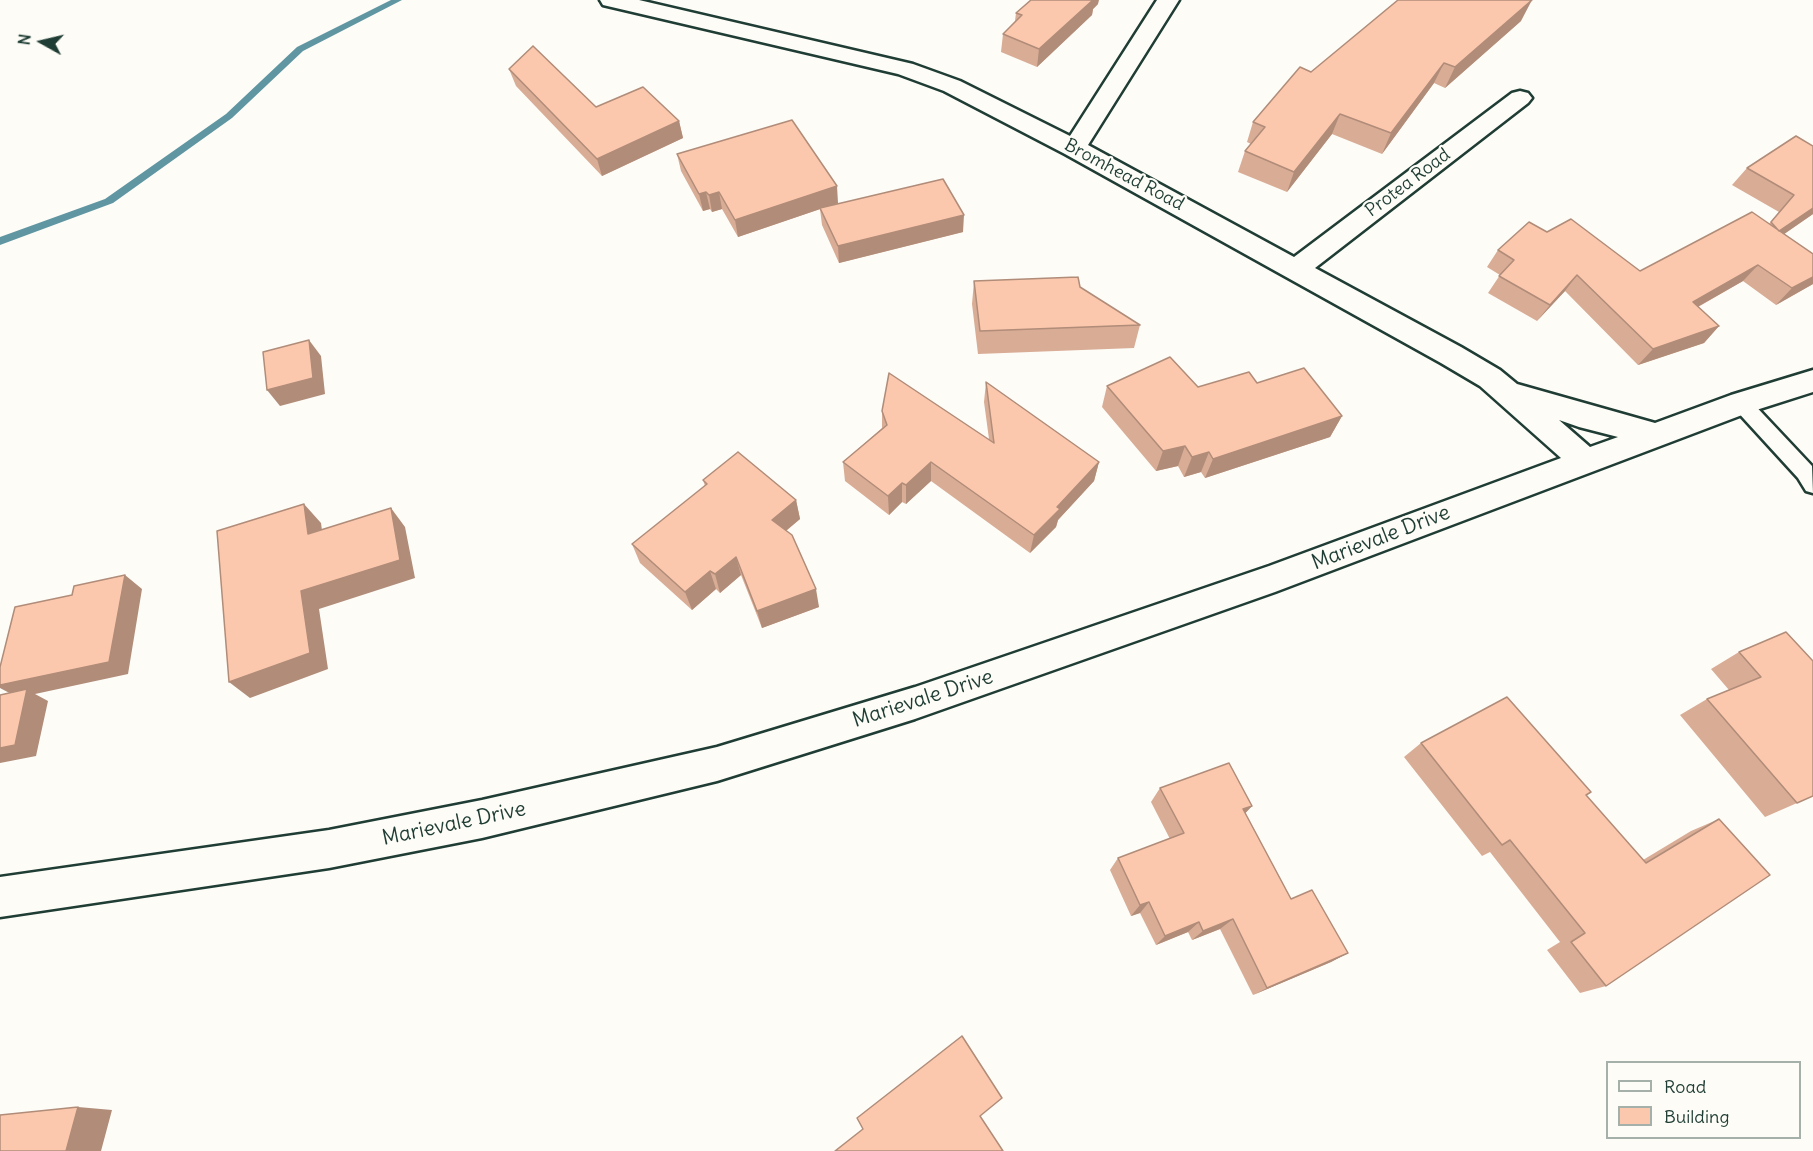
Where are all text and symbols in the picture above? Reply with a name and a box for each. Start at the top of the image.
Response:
north arrow [12,12,72,72]
text: N [14,33,35,46]
street label: Bromhead Road [1061,134,1187,216]
street label: Protea Road [1361,144,1455,222]
street label: Marievale Drive [1308,500,1454,576]
street label: Marievale Drive [850,664,996,734]
street label: Marievale Drive [380,796,528,852]
legend [1606,1061,1801,1139]
text: Road [1664,1075,1706,1098]
text: Building [1664,1105,1729,1128]

